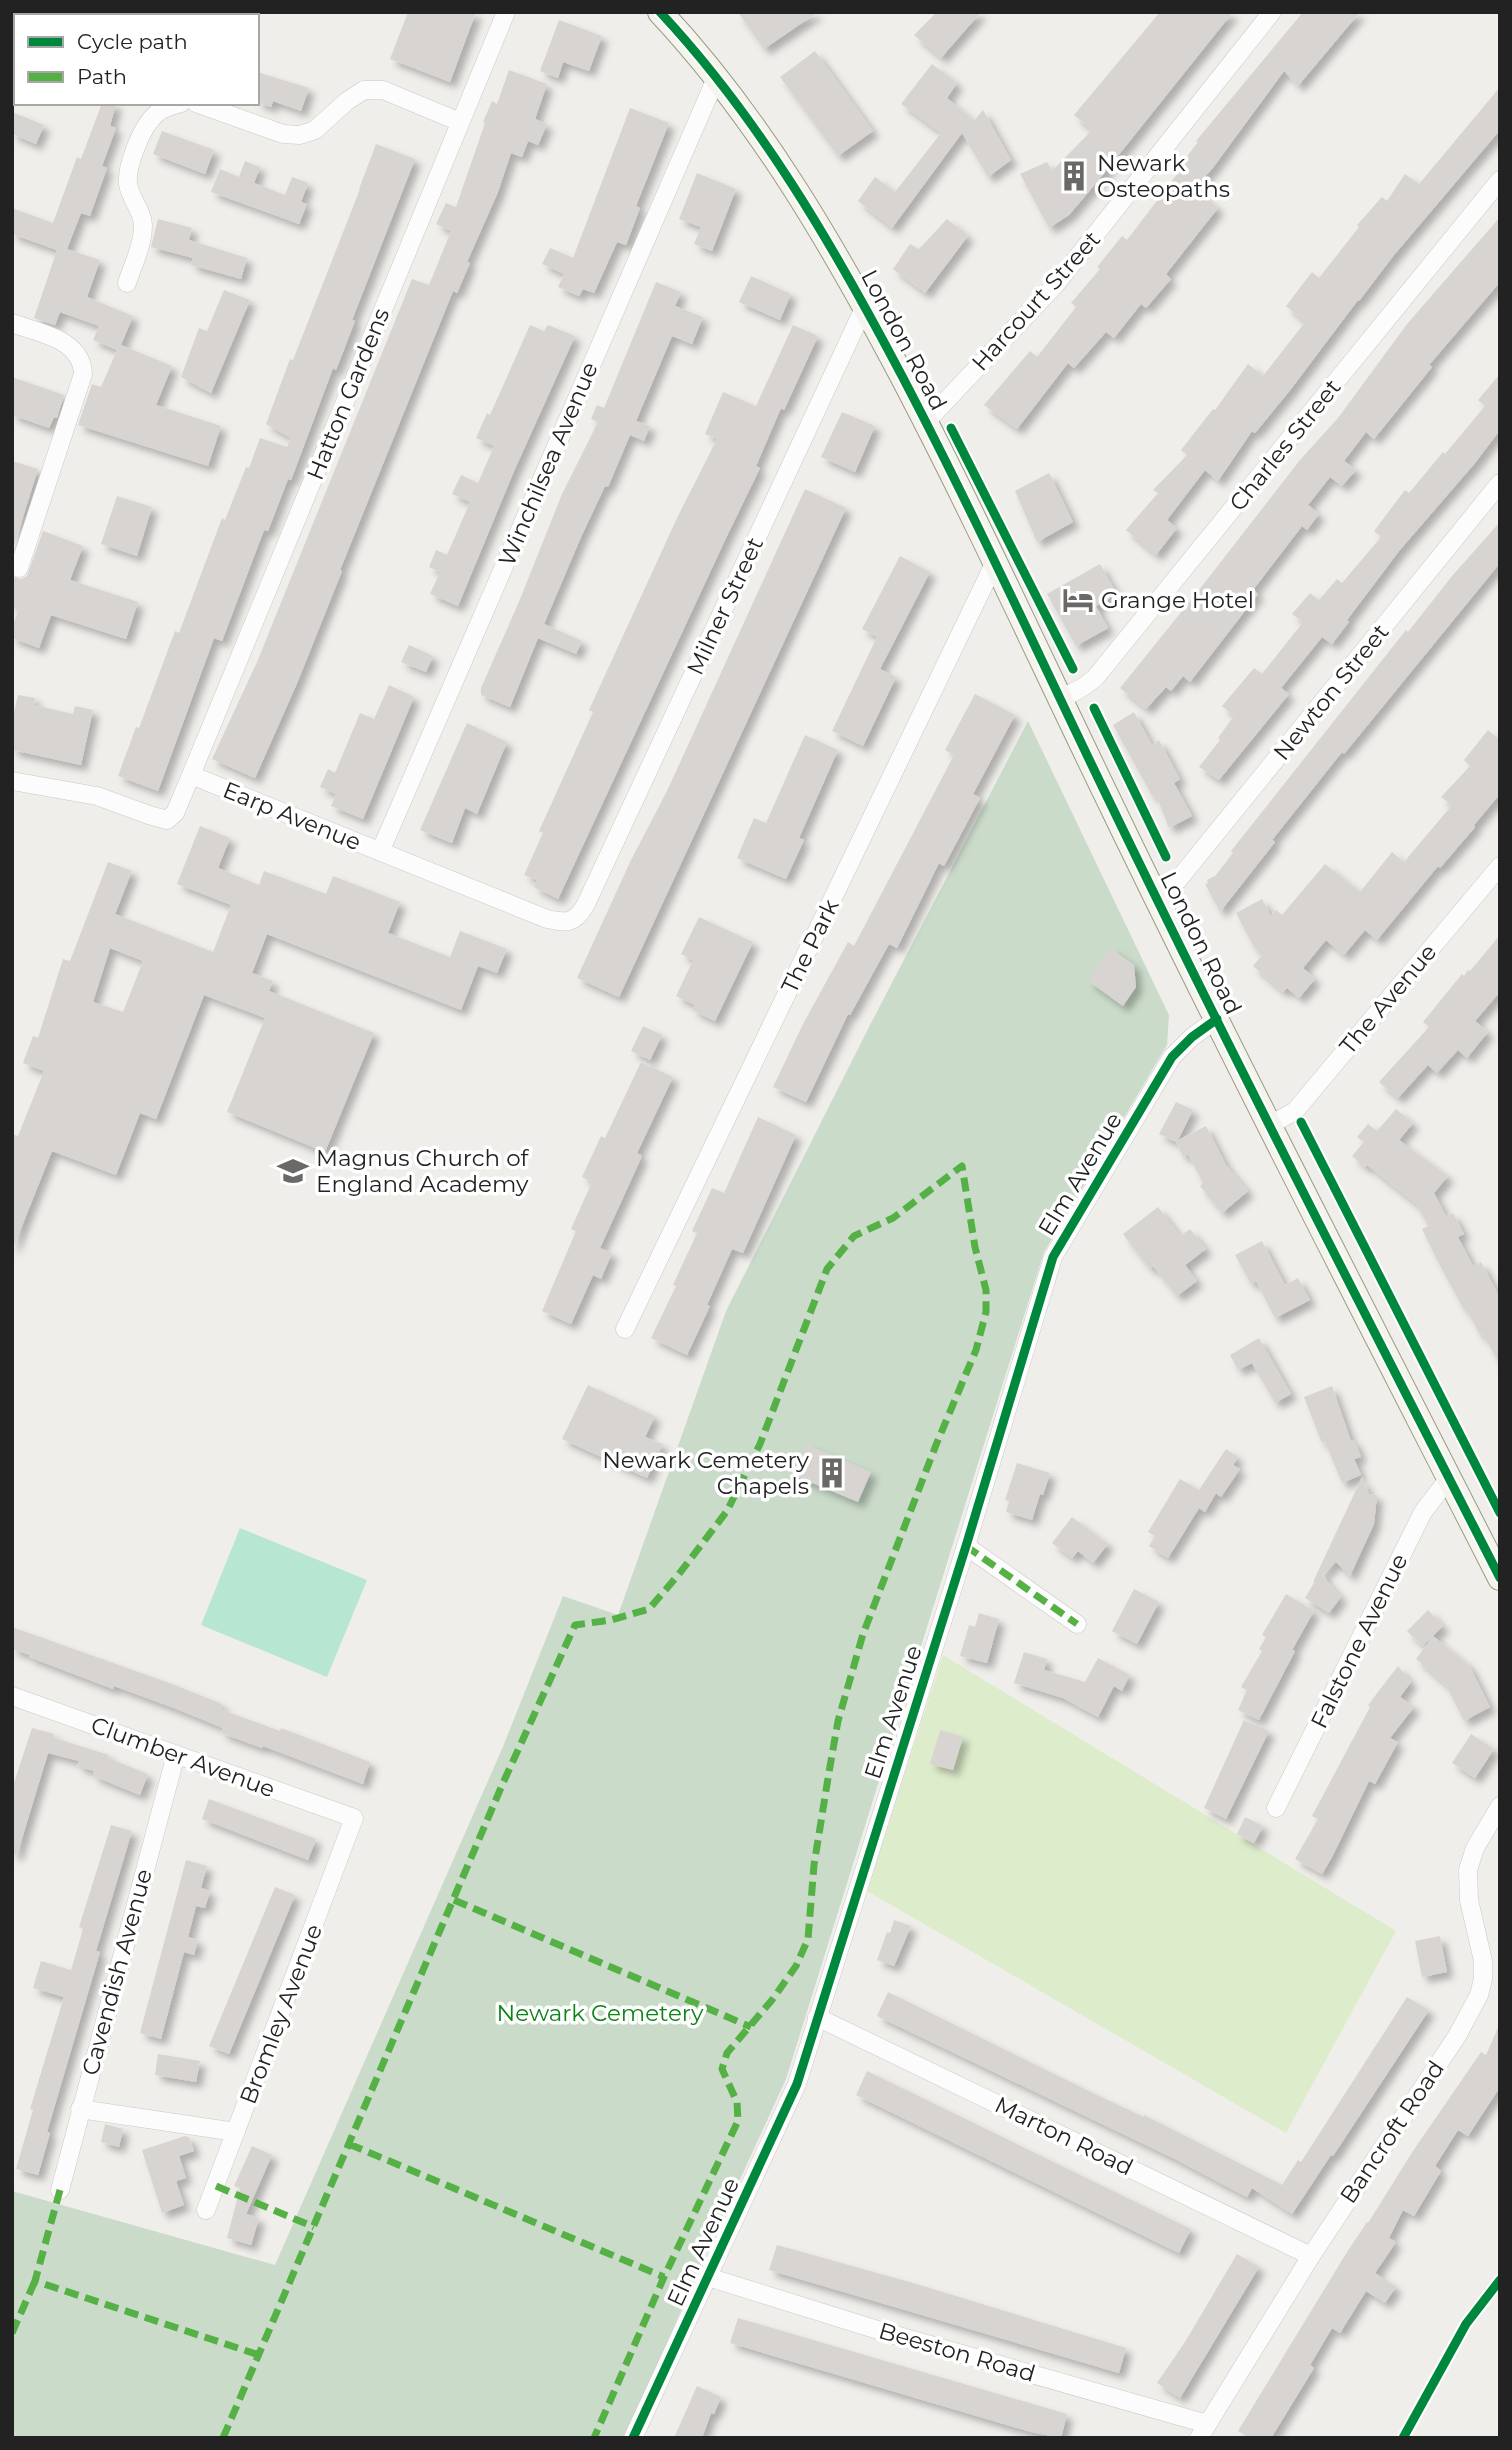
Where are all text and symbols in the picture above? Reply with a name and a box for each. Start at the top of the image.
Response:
legend [14,14,259,105]
text: Cycle path [77,29,188,54]
text: Path [77,64,127,89]
place label: Newark Osteopaths [1097,149,1230,203]
building icon: Newark Osteopaths [1057,159,1091,193]
street label: Harcourt Street [966,225,1106,377]
street label: London Road [855,265,953,415]
street label: Hatton Gardens [301,304,395,484]
street label: Winchilsea Avenue [492,358,604,570]
street label: Charles Street [1223,373,1347,517]
street label: Milner Street [681,533,769,679]
hotel icon: Grange Hotel [1061,583,1095,617]
place label: Grange Hotel [1101,586,1254,614]
street label: Newton Street [1268,618,1394,766]
street label: Earp Avenue [219,776,365,856]
street label: London Road [1154,867,1248,1019]
street label: The Park [775,894,845,998]
street label: The Avenue [1334,938,1442,1060]
street label: Elm Avenue [1032,1107,1128,1241]
place label: Magnus Church of England Academy [316,1144,530,1198]
school or university icon: Magnus Church of England Academy [276,1154,310,1188]
place label: Newark Cemetery Chapels [602,1446,810,1500]
building icon: Newark Cemetery Chapels [815,1456,849,1490]
street label: Falstone Avenue [1305,1549,1413,1733]
street label: Elm Avenue [858,1642,928,1782]
street label: Clumber Avenue [87,1711,279,1803]
street label: Cavendish Avenue [76,1866,158,2078]
street label: Bromley Avenue [234,1920,328,2108]
park label: Newark Cemetery [497,1999,704,2027]
street label: Bancroft Road [1334,2055,1450,2209]
street label: Marton Road [990,2091,1138,2181]
street label: Elm Avenue [661,2173,745,2311]
street label: Beeston Road [876,2316,1038,2388]

